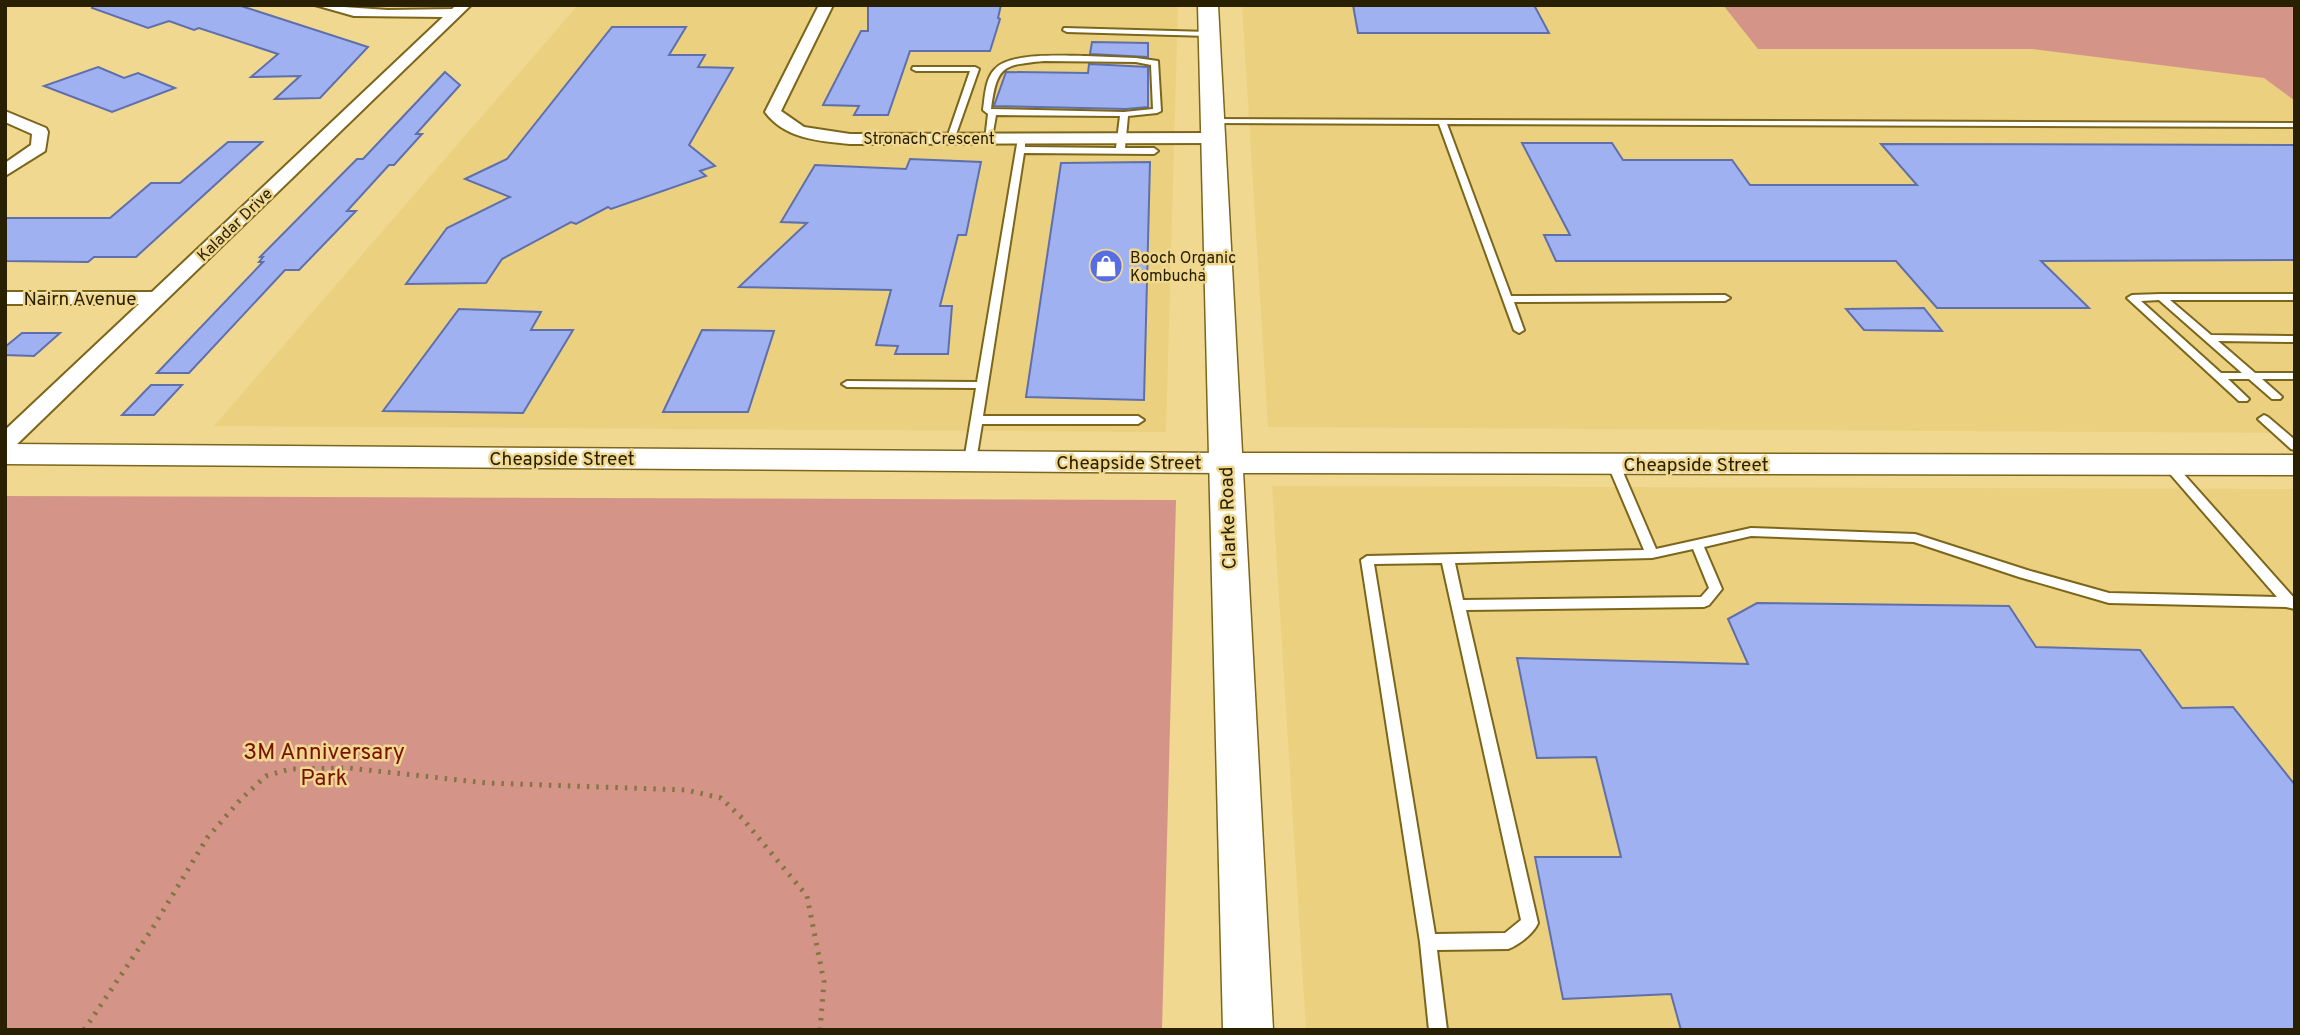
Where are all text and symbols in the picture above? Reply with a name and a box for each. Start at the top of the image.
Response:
street label: Stronach Crescent [863,130,995,150]
street label: Kaladar Drive [194,185,277,266]
shop icon: Booch Organic Kombucha [1087,247,1125,285]
place label: Booch Organic Kombucha [1130,249,1236,287]
street label: Nairn Avenue [24,288,136,312]
street label: Cheapside Street [489,448,635,472]
street label: Cheapside Street [1056,452,1202,476]
street label: Cheapside Street [1623,454,1769,478]
street label: Clarke Road [1215,466,1243,570]
park label: 3M Anniversary Park [243,739,405,794]

